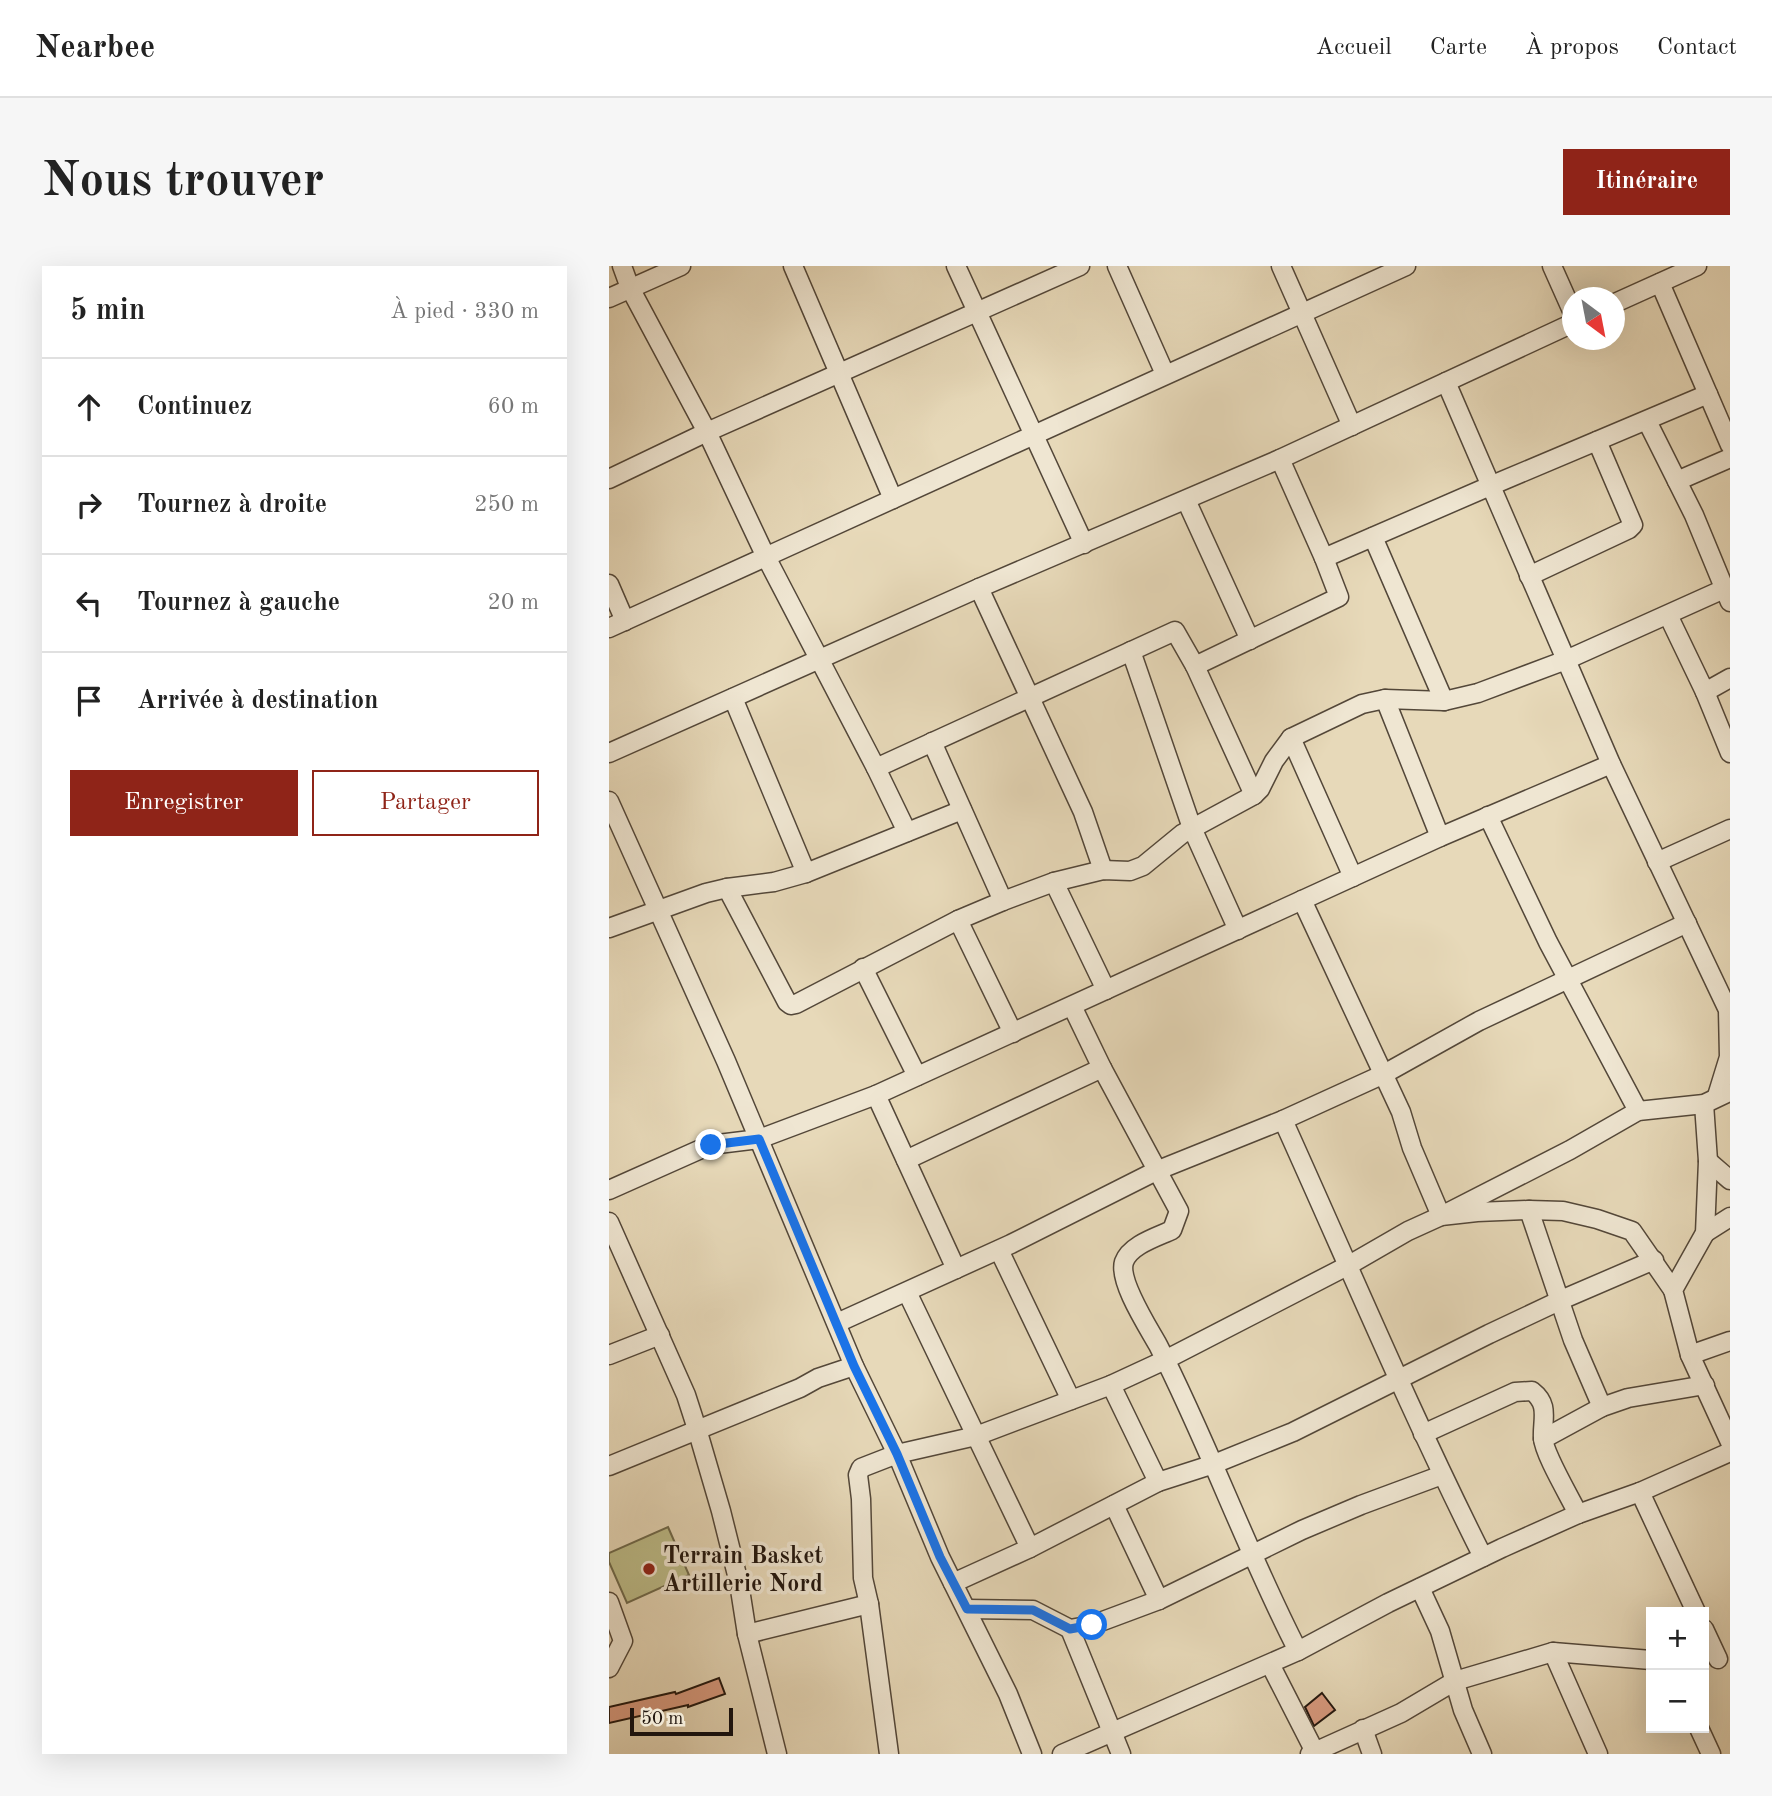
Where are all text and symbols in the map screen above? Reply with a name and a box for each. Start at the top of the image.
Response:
text: Nearbee [35,32,155,65]
text: Accueil [1316,36,1392,60]
text: Carte [1430,36,1487,60]
text: À propos [1525,36,1619,60]
text: Contact [1657,36,1737,60]
button: Itinéraire [1563,149,1730,215]
text: Nous trouver [42,158,324,207]
north arrow [1562,287,1625,350]
text: 5 min [70,296,145,326]
text: À pied · 330 m [390,300,539,323]
icon: ahead [70,388,108,426]
text: Continuez [137,394,252,420]
text: 60 m [488,395,539,418]
icon: right [70,486,108,524]
text: Tournez à droite [137,492,327,518]
text: 250 m [474,493,539,516]
icon: left [70,584,108,622]
text: Tournez à gauche [137,590,340,616]
text: 20 m [488,591,539,614]
icon: arrive [70,682,108,720]
text: Arrivée à destination [137,688,379,714]
button: Enregistrer [70,770,298,836]
button: Partager [312,770,539,836]
route end [695,1129,726,1160]
place label: Terrain Basket Artillerie Nord [663,1545,823,1597]
marker: Terrain Basket Artillerie Nord [641,1561,657,1577]
map controls [1646,1607,1709,1733]
button: + [1646,1607,1709,1670]
route start [1076,1609,1107,1640]
button: − [1646,1670,1709,1733]
scale bar [630,1705,733,1737]
text: 50 m [641,1710,683,1729]

